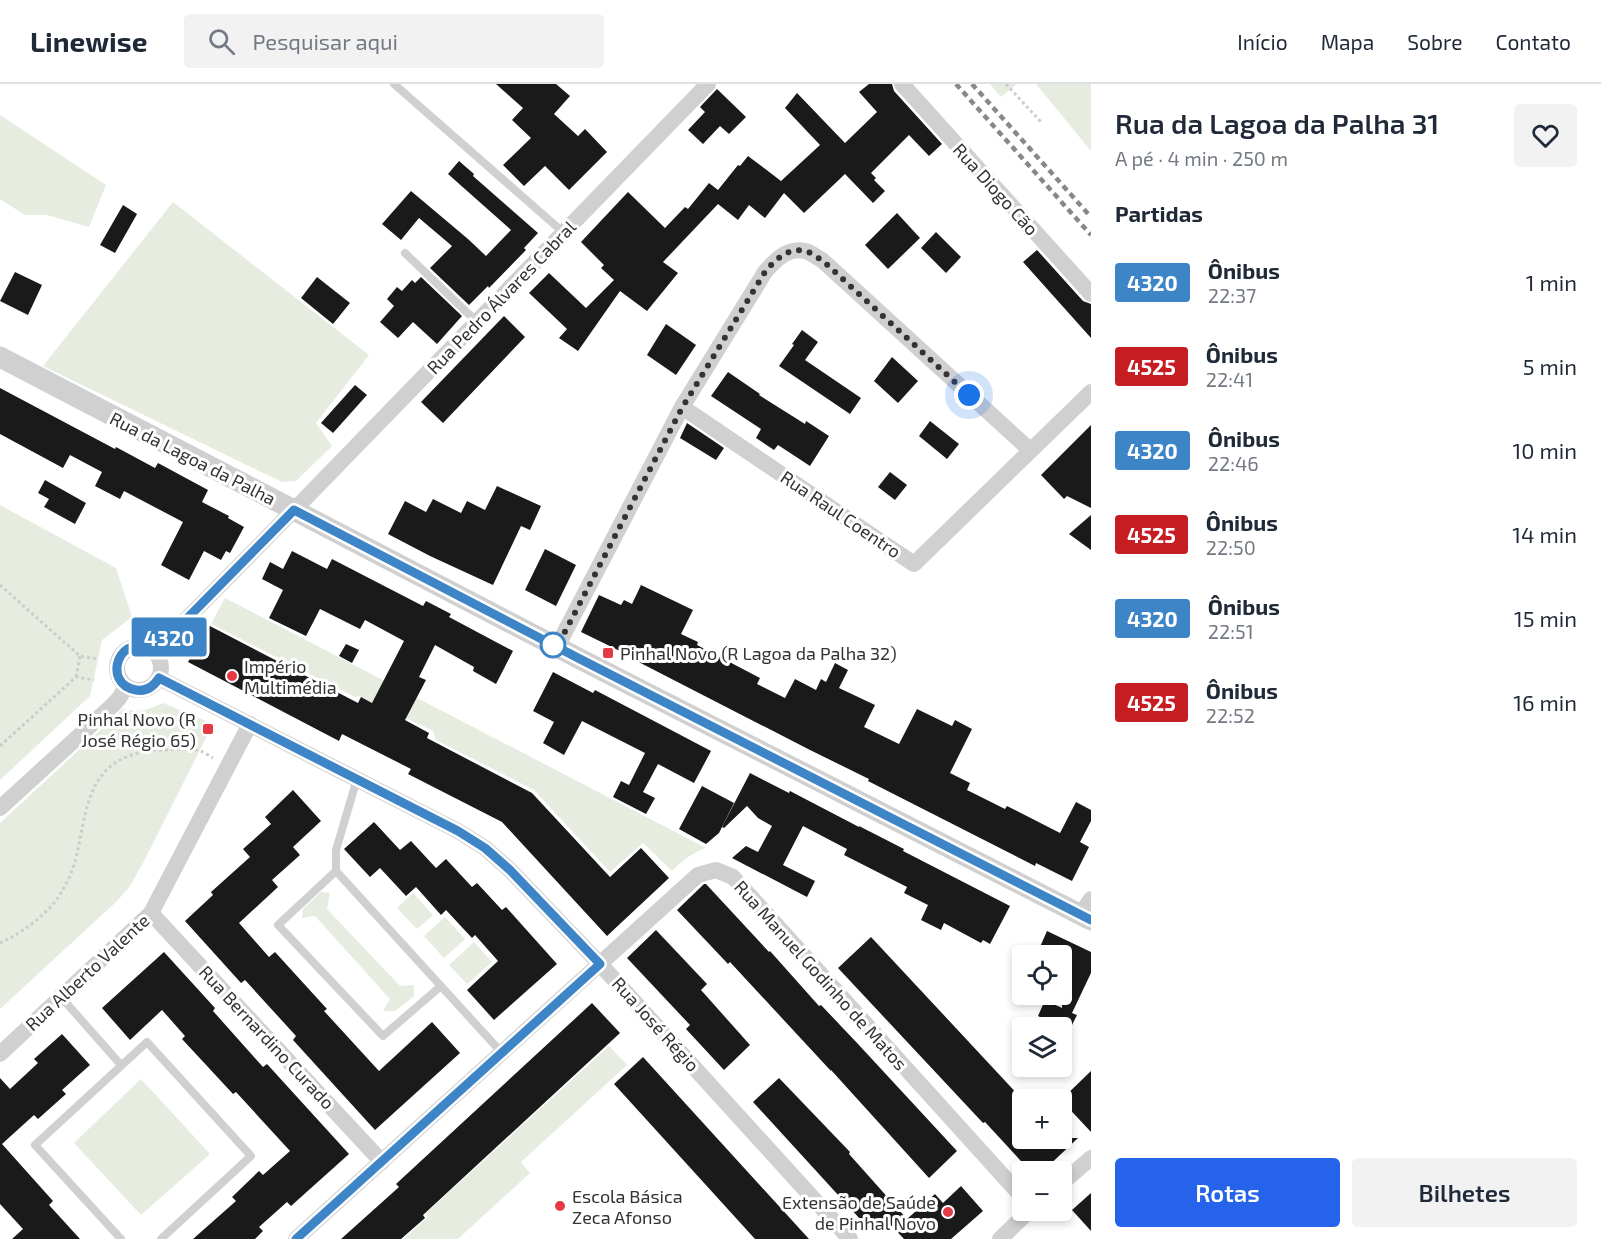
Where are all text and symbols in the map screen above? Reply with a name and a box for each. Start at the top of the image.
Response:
search box [184,14,604,68]
text: Linewise [30,24,148,58]
icon: search [205,25,238,58]
text: Pesquisar aqui [253,28,398,54]
text: Início [1237,29,1288,54]
text: Mapa [1321,29,1374,54]
text: Sobre [1407,29,1462,54]
text: Contato [1495,29,1571,54]
button: heart [1514,104,1577,167]
text: Rua da Lagoa da Palha 31 [1115,106,1439,140]
street label: Rua Diogo Cão [949,138,1043,240]
text: A pé · 4 min · 250 m [1115,146,1288,170]
text: Partidas [1115,200,1203,226]
street label: Rua Pedro Álvares Cabral [422,215,580,378]
text: Ônibus [1208,257,1280,283]
text: 1 min [1526,269,1577,295]
text: 4320 [1127,270,1178,295]
text: 22:37 [1208,283,1256,307]
text: Ônibus [1206,341,1278,367]
text: 5 min [1523,353,1577,379]
text: 4525 [1127,354,1176,379]
text: 22:41 [1206,367,1253,391]
your location [954,380,984,410]
street label: Rua da Lagoa da Palha [106,407,280,509]
text: Ônibus [1208,425,1280,451]
text: 10 min [1513,437,1577,463]
text: 4320 [1127,438,1178,463]
text: 22:46 [1208,451,1259,475]
street label: Rua Raul Coentro [777,466,905,562]
text: Ônibus [1206,509,1278,535]
text: 14 min [1512,521,1577,547]
text: 4525 [1127,522,1176,547]
text: 22:50 [1206,535,1256,559]
text: Ônibus [1208,593,1280,619]
text: 15 min [1514,605,1577,631]
text: 4320 [1127,606,1178,631]
line badge: 4320 [127,618,211,656]
text: 22:51 [1208,619,1254,643]
text: 4320 [144,625,194,650]
unlabelled marker [540,632,566,658]
place label: Pinhal Novo (R Lagoa da Palha 32) [620,642,897,664]
marker: Pinhal Novo (R Lagoa da Palha 32) [601,646,615,660]
place label: Império Multimédia [244,655,337,698]
marker: Império Multimédia [225,669,239,683]
text: Ônibus [1206,677,1278,703]
text: 16 min [1513,689,1577,715]
text: 4525 [1127,690,1176,715]
text: 22:52 [1206,703,1255,727]
place label: Pinhal Novo (R José Régio 65) [78,708,196,751]
marker: Pinhal Novo (R José Régio 65) [201,722,215,736]
street label: Rua Manuel Godinho de Matos [730,876,912,1074]
street label: Rua Alberto Valente [20,909,154,1035]
map controls [1012,945,1072,1221]
button: locate [1012,945,1072,1005]
street label: Rua Bernardino Curado [195,961,339,1113]
street label: Rua José Régio [608,972,704,1076]
button: layers [1012,1017,1072,1077]
button: + [1012,1089,1072,1149]
button: Rotas [1115,1158,1340,1227]
button: Bilhetes [1352,1158,1577,1227]
button: − [1012,1161,1072,1221]
place label: Escola Básica Zeca Afonso [572,1185,683,1228]
place label: Extensão de Saúde de Pinhal Novo [782,1191,936,1234]
marker: Escola Básica Zeca Afonso [553,1199,567,1213]
marker: Extensão de Saúde de Pinhal Novo [941,1205,955,1219]

